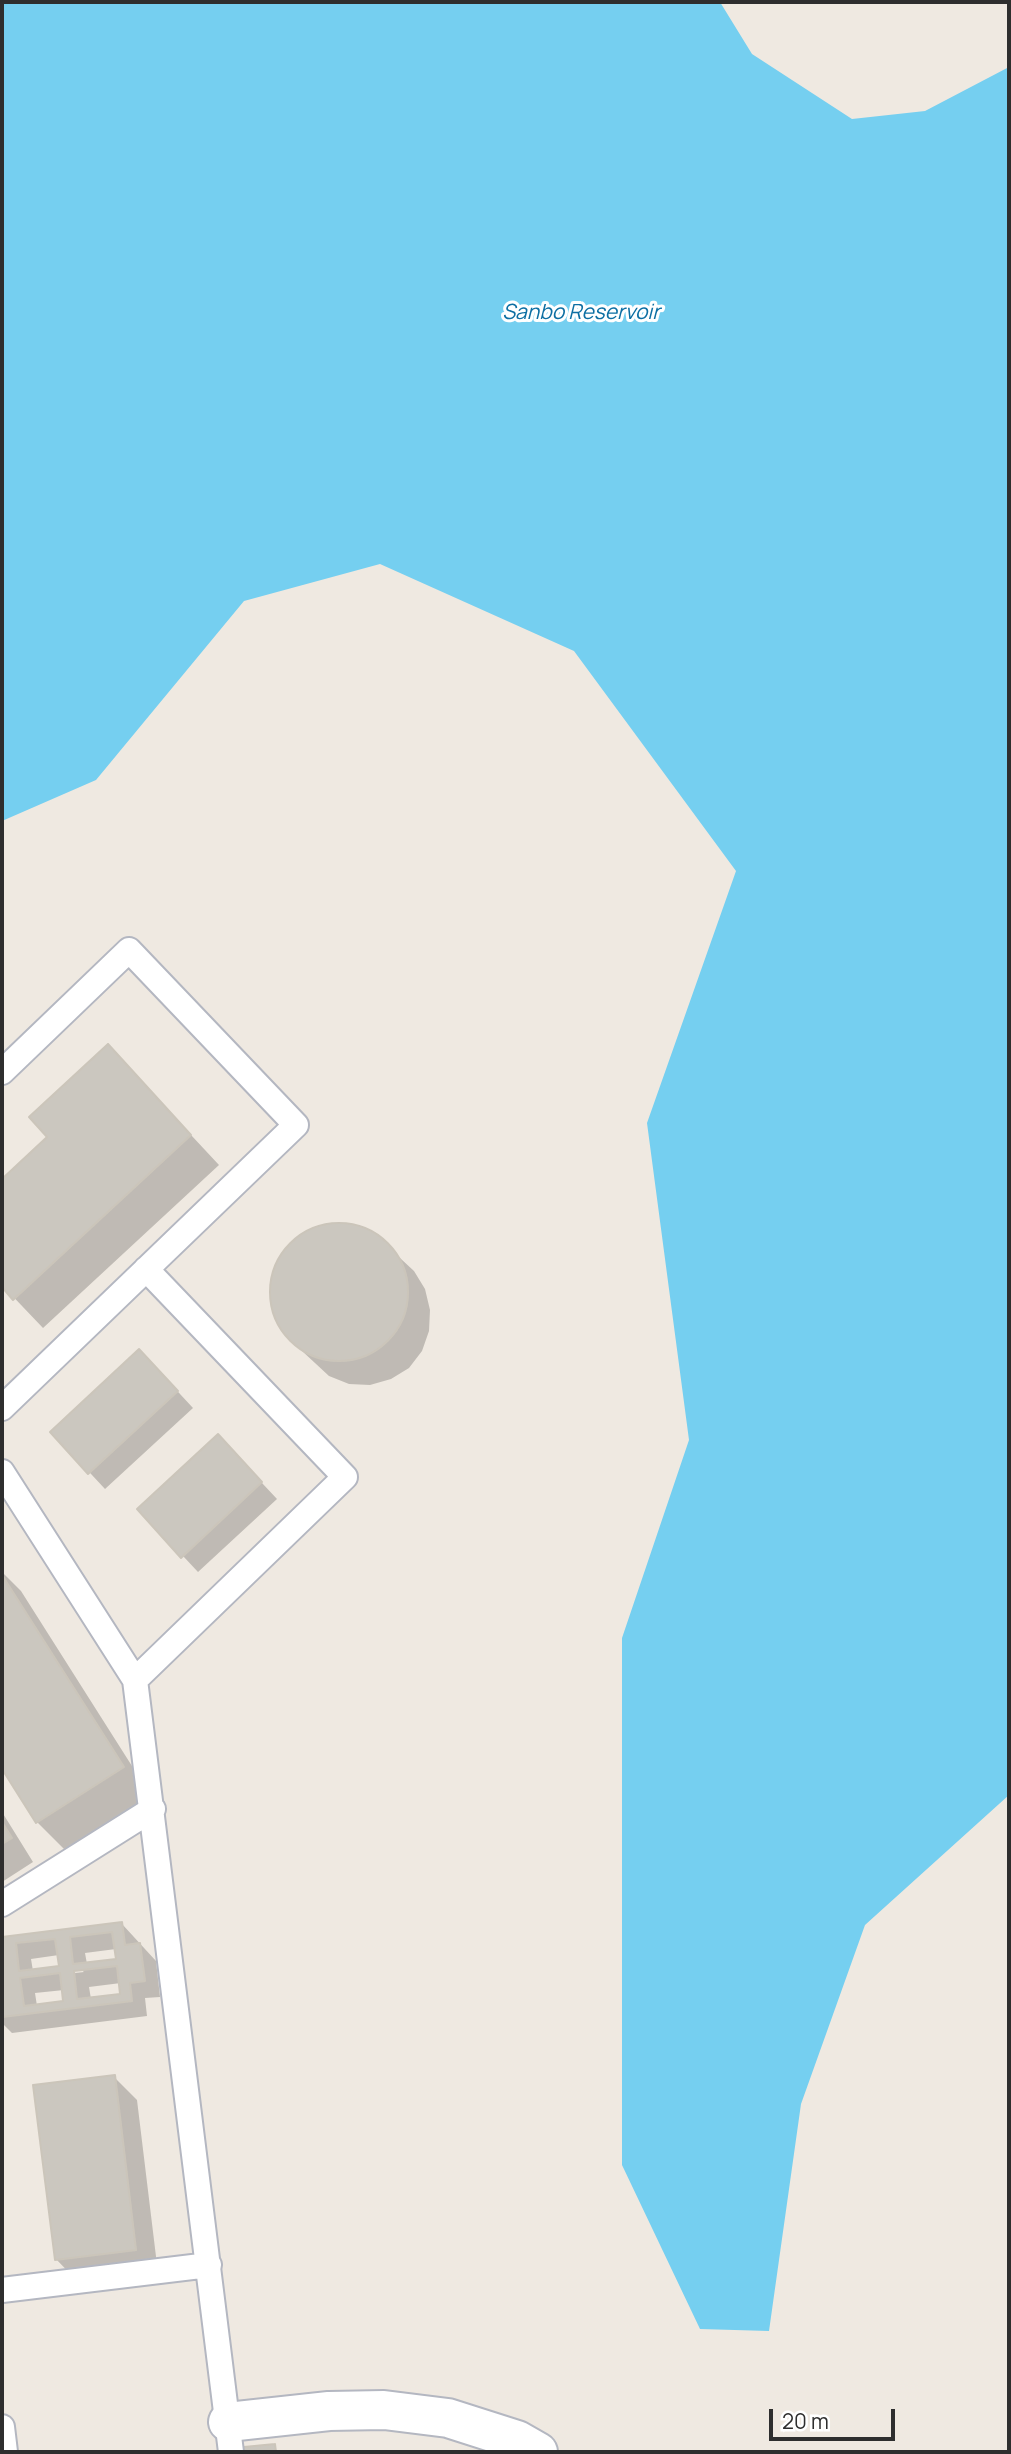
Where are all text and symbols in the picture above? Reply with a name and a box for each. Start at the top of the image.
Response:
water label: Sanbo Reservoir [502,300,660,326]
scale bar [773,2394,899,2438]
text: 20 m [782,2407,829,2435]

